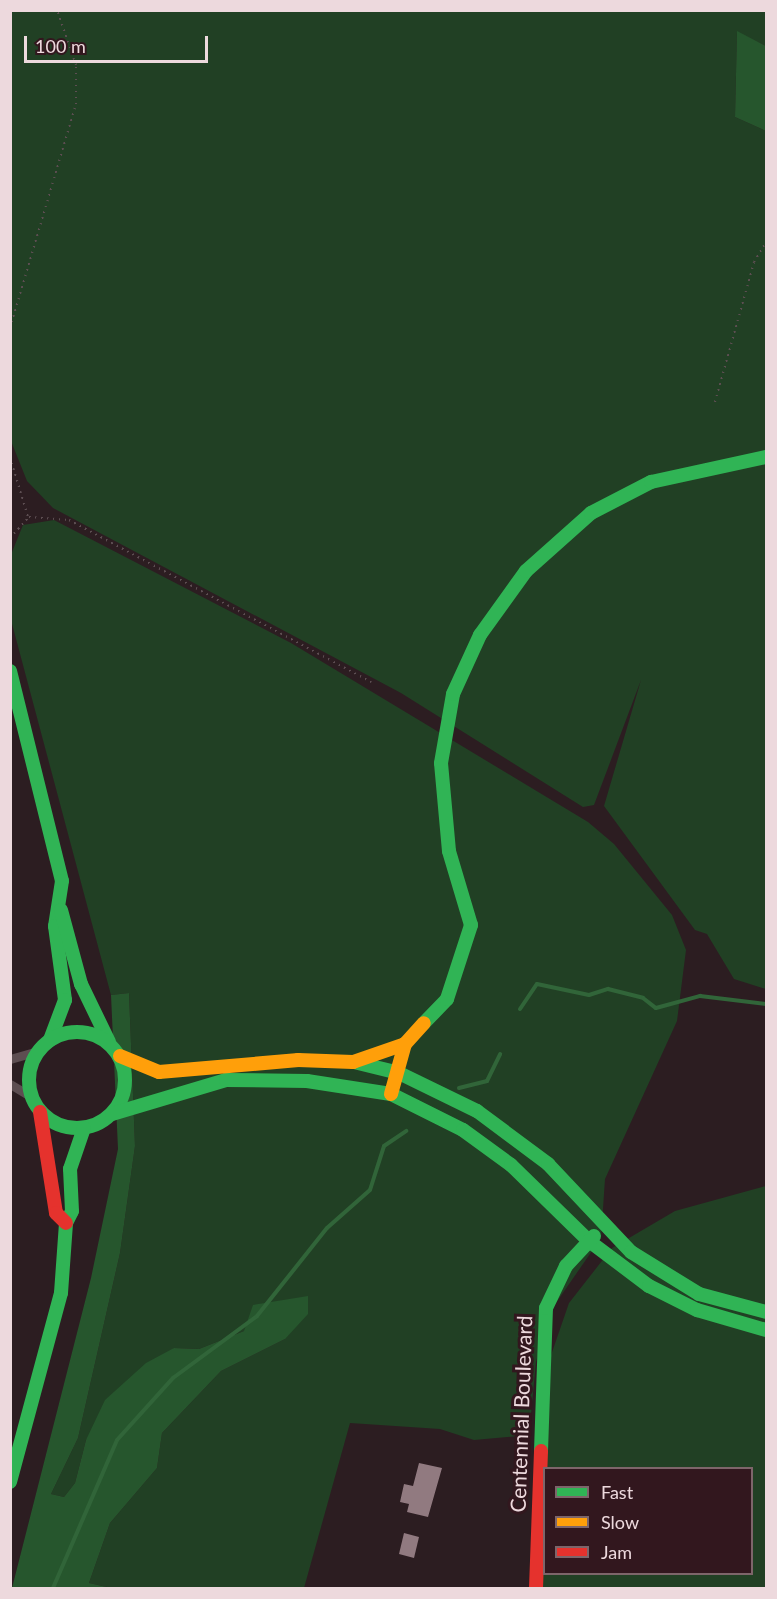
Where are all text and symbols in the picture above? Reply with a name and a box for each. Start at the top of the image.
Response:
scale bar [27,24,212,62]
text: 100 m [35,35,86,57]
street label: Centennial Boulevard [505,1315,537,1513]
legend [543,1467,753,1575]
text: Fast [601,1481,633,1503]
text: Slow [601,1511,639,1533]
text: Jam [601,1541,632,1563]

